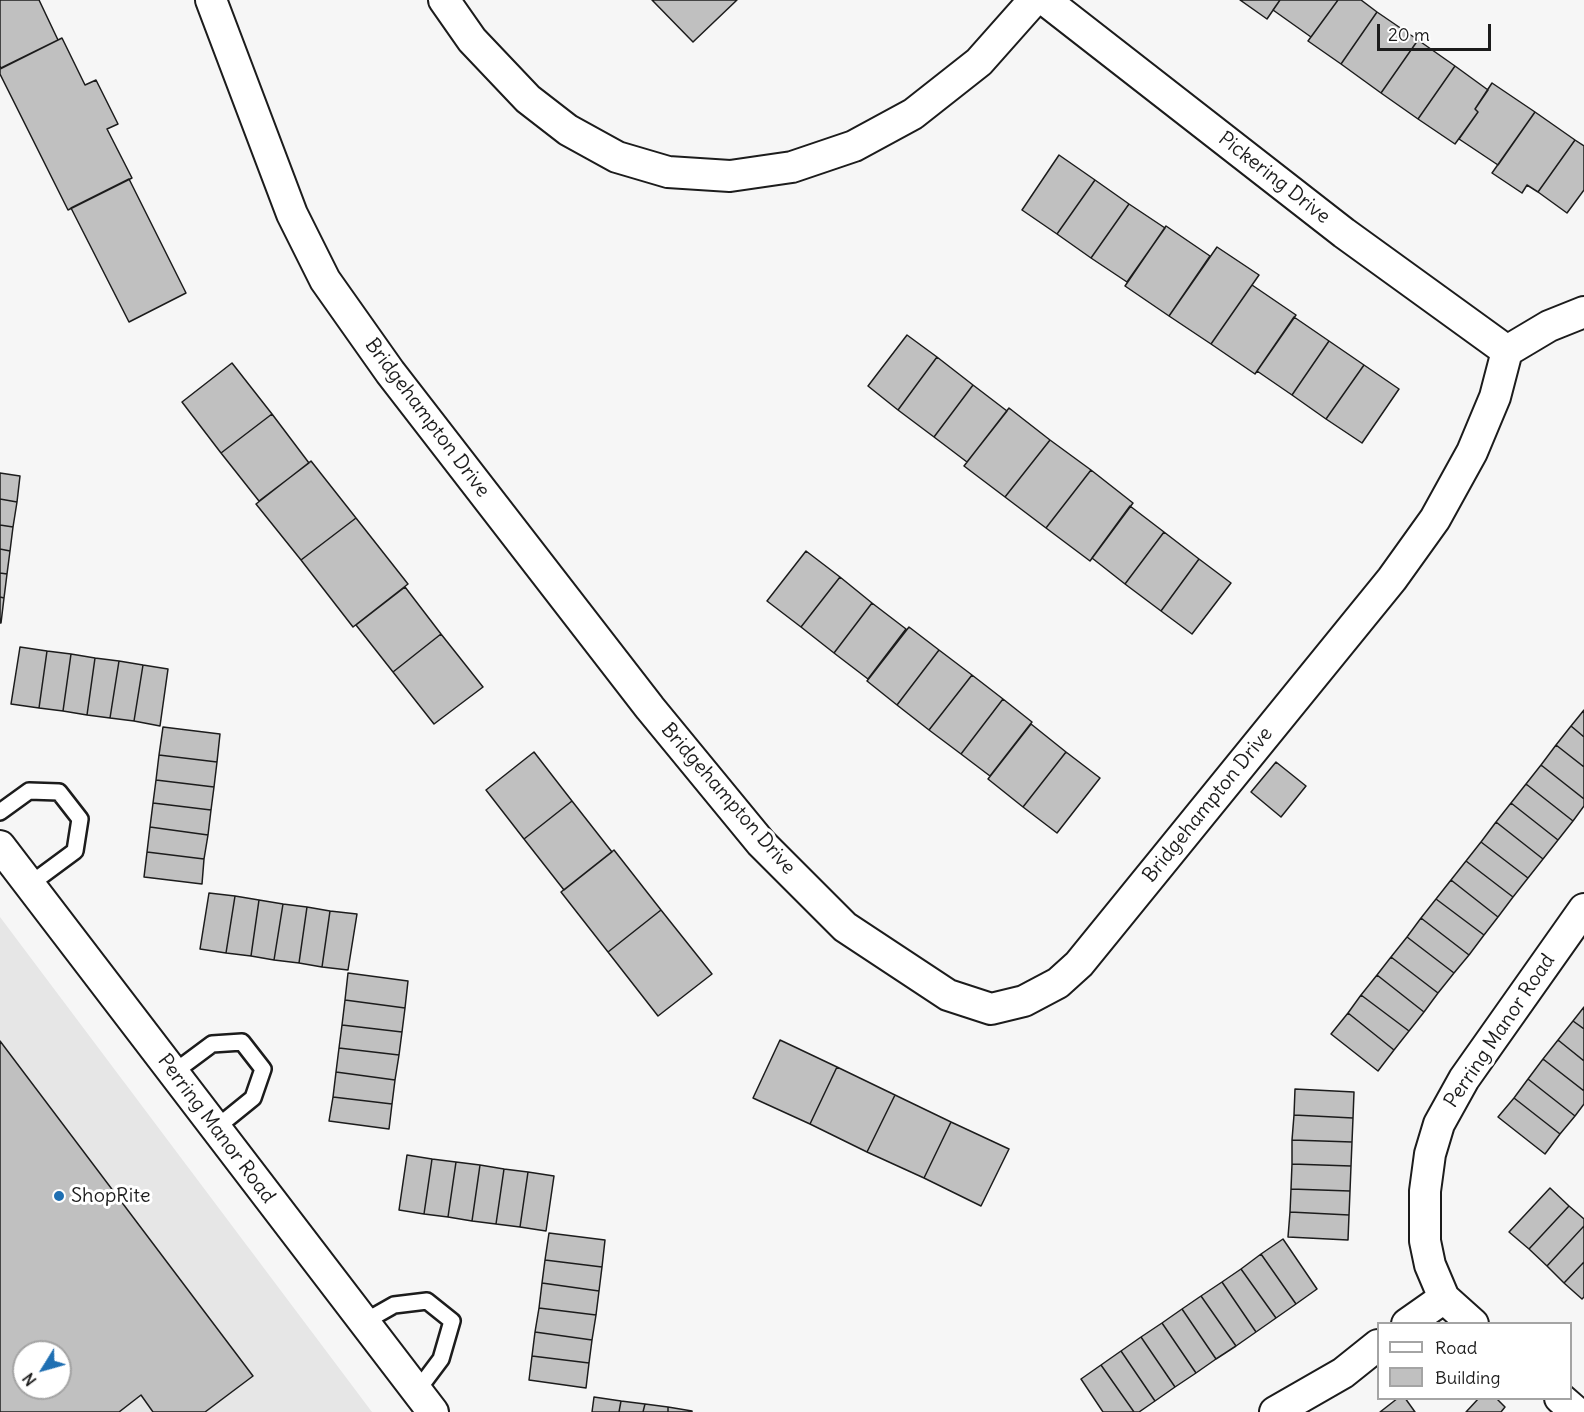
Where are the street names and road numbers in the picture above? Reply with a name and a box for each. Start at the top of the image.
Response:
street label: Pickering Drive [1213,127,1335,229]
street label: Bridgehampton Drive [359,334,495,502]
street label: Bridgehampton Drive [656,718,800,880]
street label: Bridgehampton Drive [1138,723,1278,887]
street label: Perring Manor Road [1440,949,1560,1113]
street label: Perring Manor Road [152,1050,280,1208]

